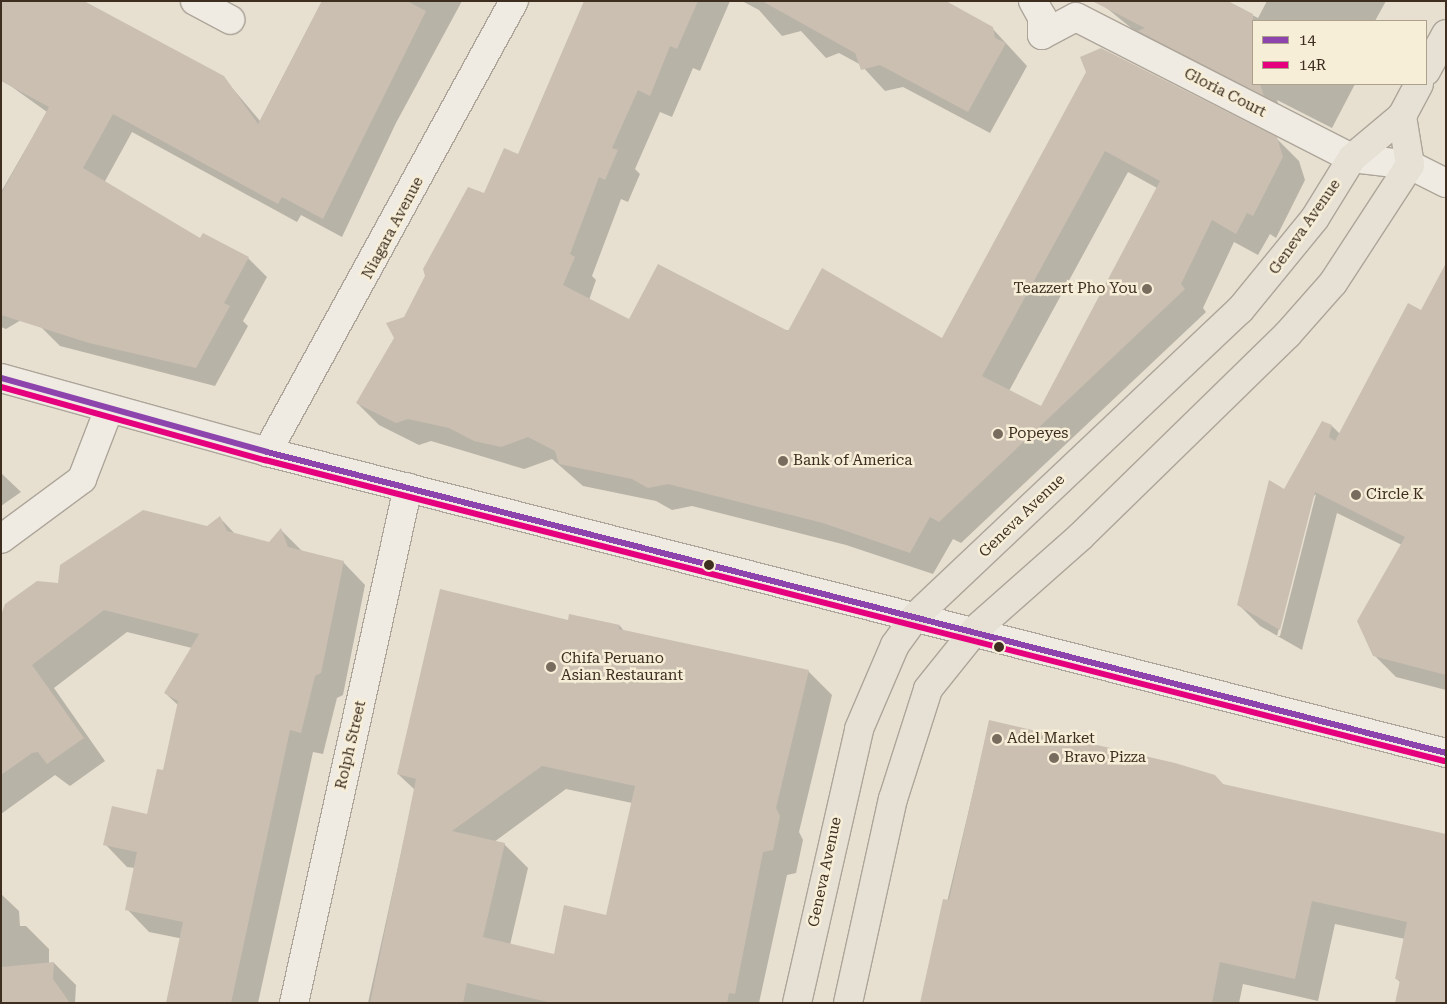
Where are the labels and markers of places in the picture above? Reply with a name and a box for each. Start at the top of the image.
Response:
place label: Teazzert Pho You [1014,280,1137,298]
marker: Teazzert Pho You [1141,283,1153,295]
place label: Popeyes [1008,425,1068,443]
marker: Popeyes [992,428,1004,440]
place label: Bank of America [793,452,912,470]
marker: Bank of America [777,455,789,467]
place label: Circle K [1366,486,1424,504]
marker: Circle K [1350,489,1362,501]
unlabelled marker [704,560,714,570]
unlabelled marker [994,642,1004,652]
place label: Chifa Peruano Asian Restaurant [561,649,683,684]
marker: Chifa Peruano Asian Restaurant [545,661,557,673]
place label: Adel Market [1007,730,1095,748]
marker: Adel Market [991,733,1003,745]
place label: Bravo Pizza [1064,749,1146,767]
marker: Bravo Pizza [1048,752,1060,764]

